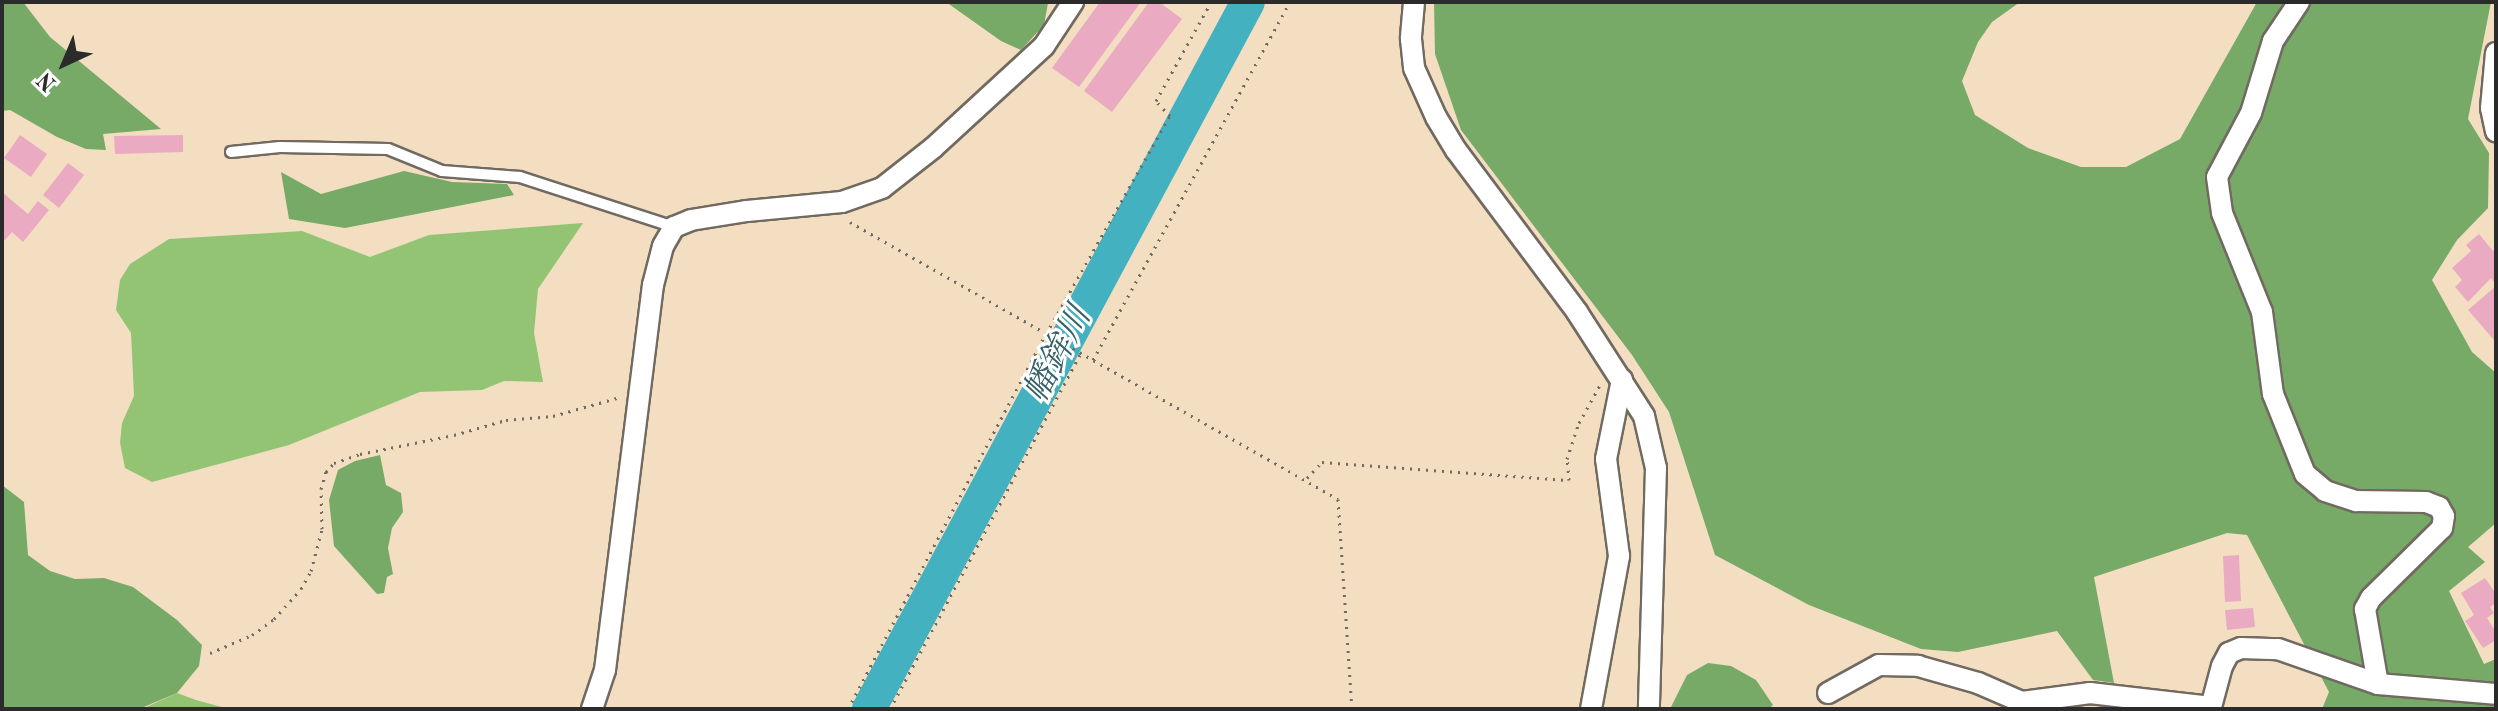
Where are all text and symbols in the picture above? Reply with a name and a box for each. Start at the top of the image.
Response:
north arrow [24,24,104,104]
text: N [34,68,61,95]
water label: 幡鉾川 [1017,300,1101,410]

